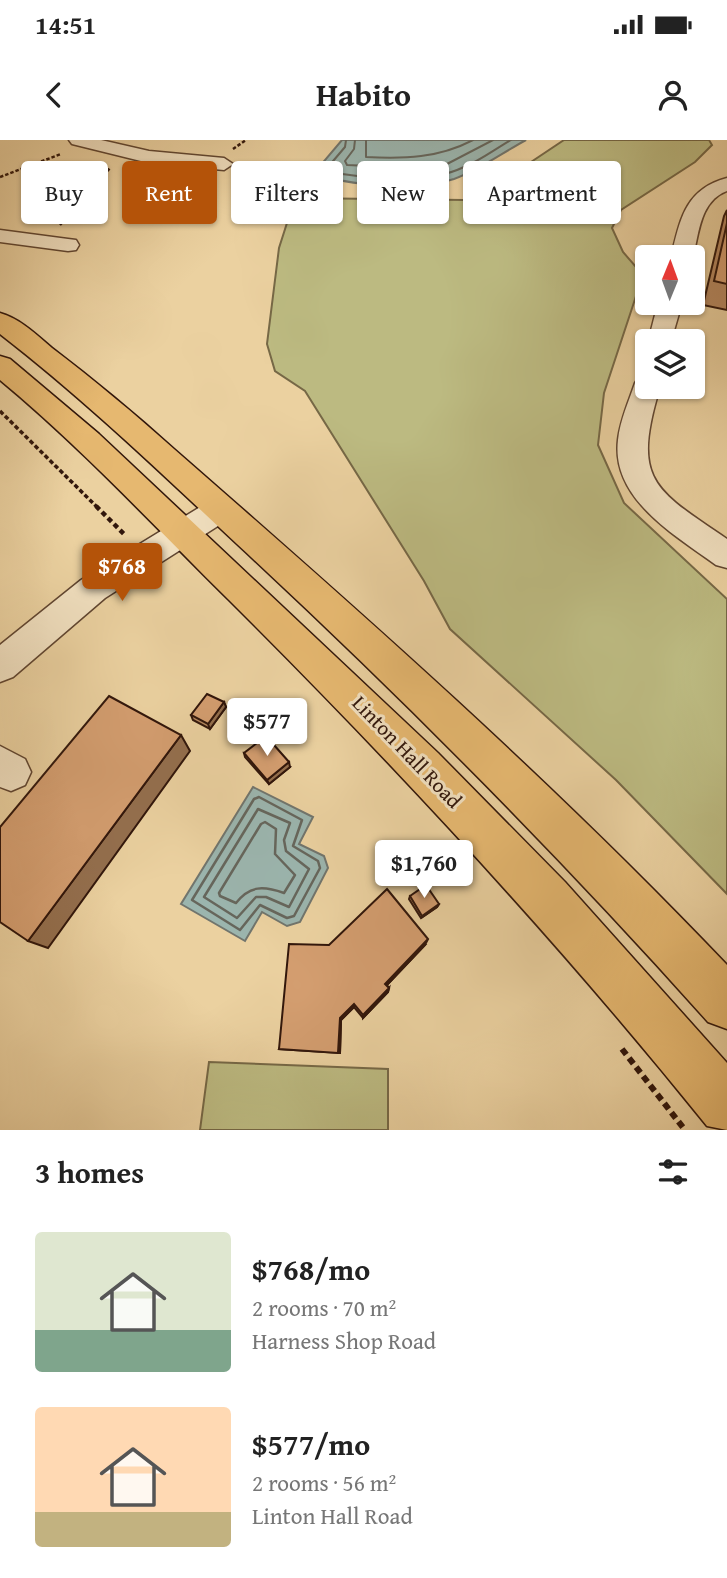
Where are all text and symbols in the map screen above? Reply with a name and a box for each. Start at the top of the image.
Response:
text: 14:51 [35,5,96,44]
text: Habito [316,71,411,118]
icon: back [35,76,73,114]
icon: person [654,76,692,114]
chip: Buy [21,161,108,224]
chip: Rent [122,161,217,224]
chip: Filters [231,161,343,224]
chip: New [357,161,449,224]
chip: Apartment [463,161,621,224]
north arrow [635,245,705,315]
map controls [635,245,705,399]
button: layers [635,329,705,399]
pin: $768 [81,544,163,603]
text: $768 [98,549,146,582]
street label: Linton Hall Road [345,688,470,816]
pin: $577 [226,698,308,758]
text: $577 [243,704,291,737]
pin: $1,760 [367,840,481,900]
text: $1,760 [391,846,457,879]
text: 3 homes [35,1150,144,1194]
icon: filters [654,1153,692,1191]
text: $768/mo [252,1247,370,1291]
icon: home [91,1260,175,1344]
text: 2 rooms · 70 m² [252,1291,396,1324]
text: Harness Shop Road [252,1324,436,1357]
text: $577/mo [252,1422,370,1466]
icon: home [91,1435,175,1519]
text: 2 rooms · 56 m² [252,1466,396,1499]
text: Linton Hall Road [252,1499,413,1532]

